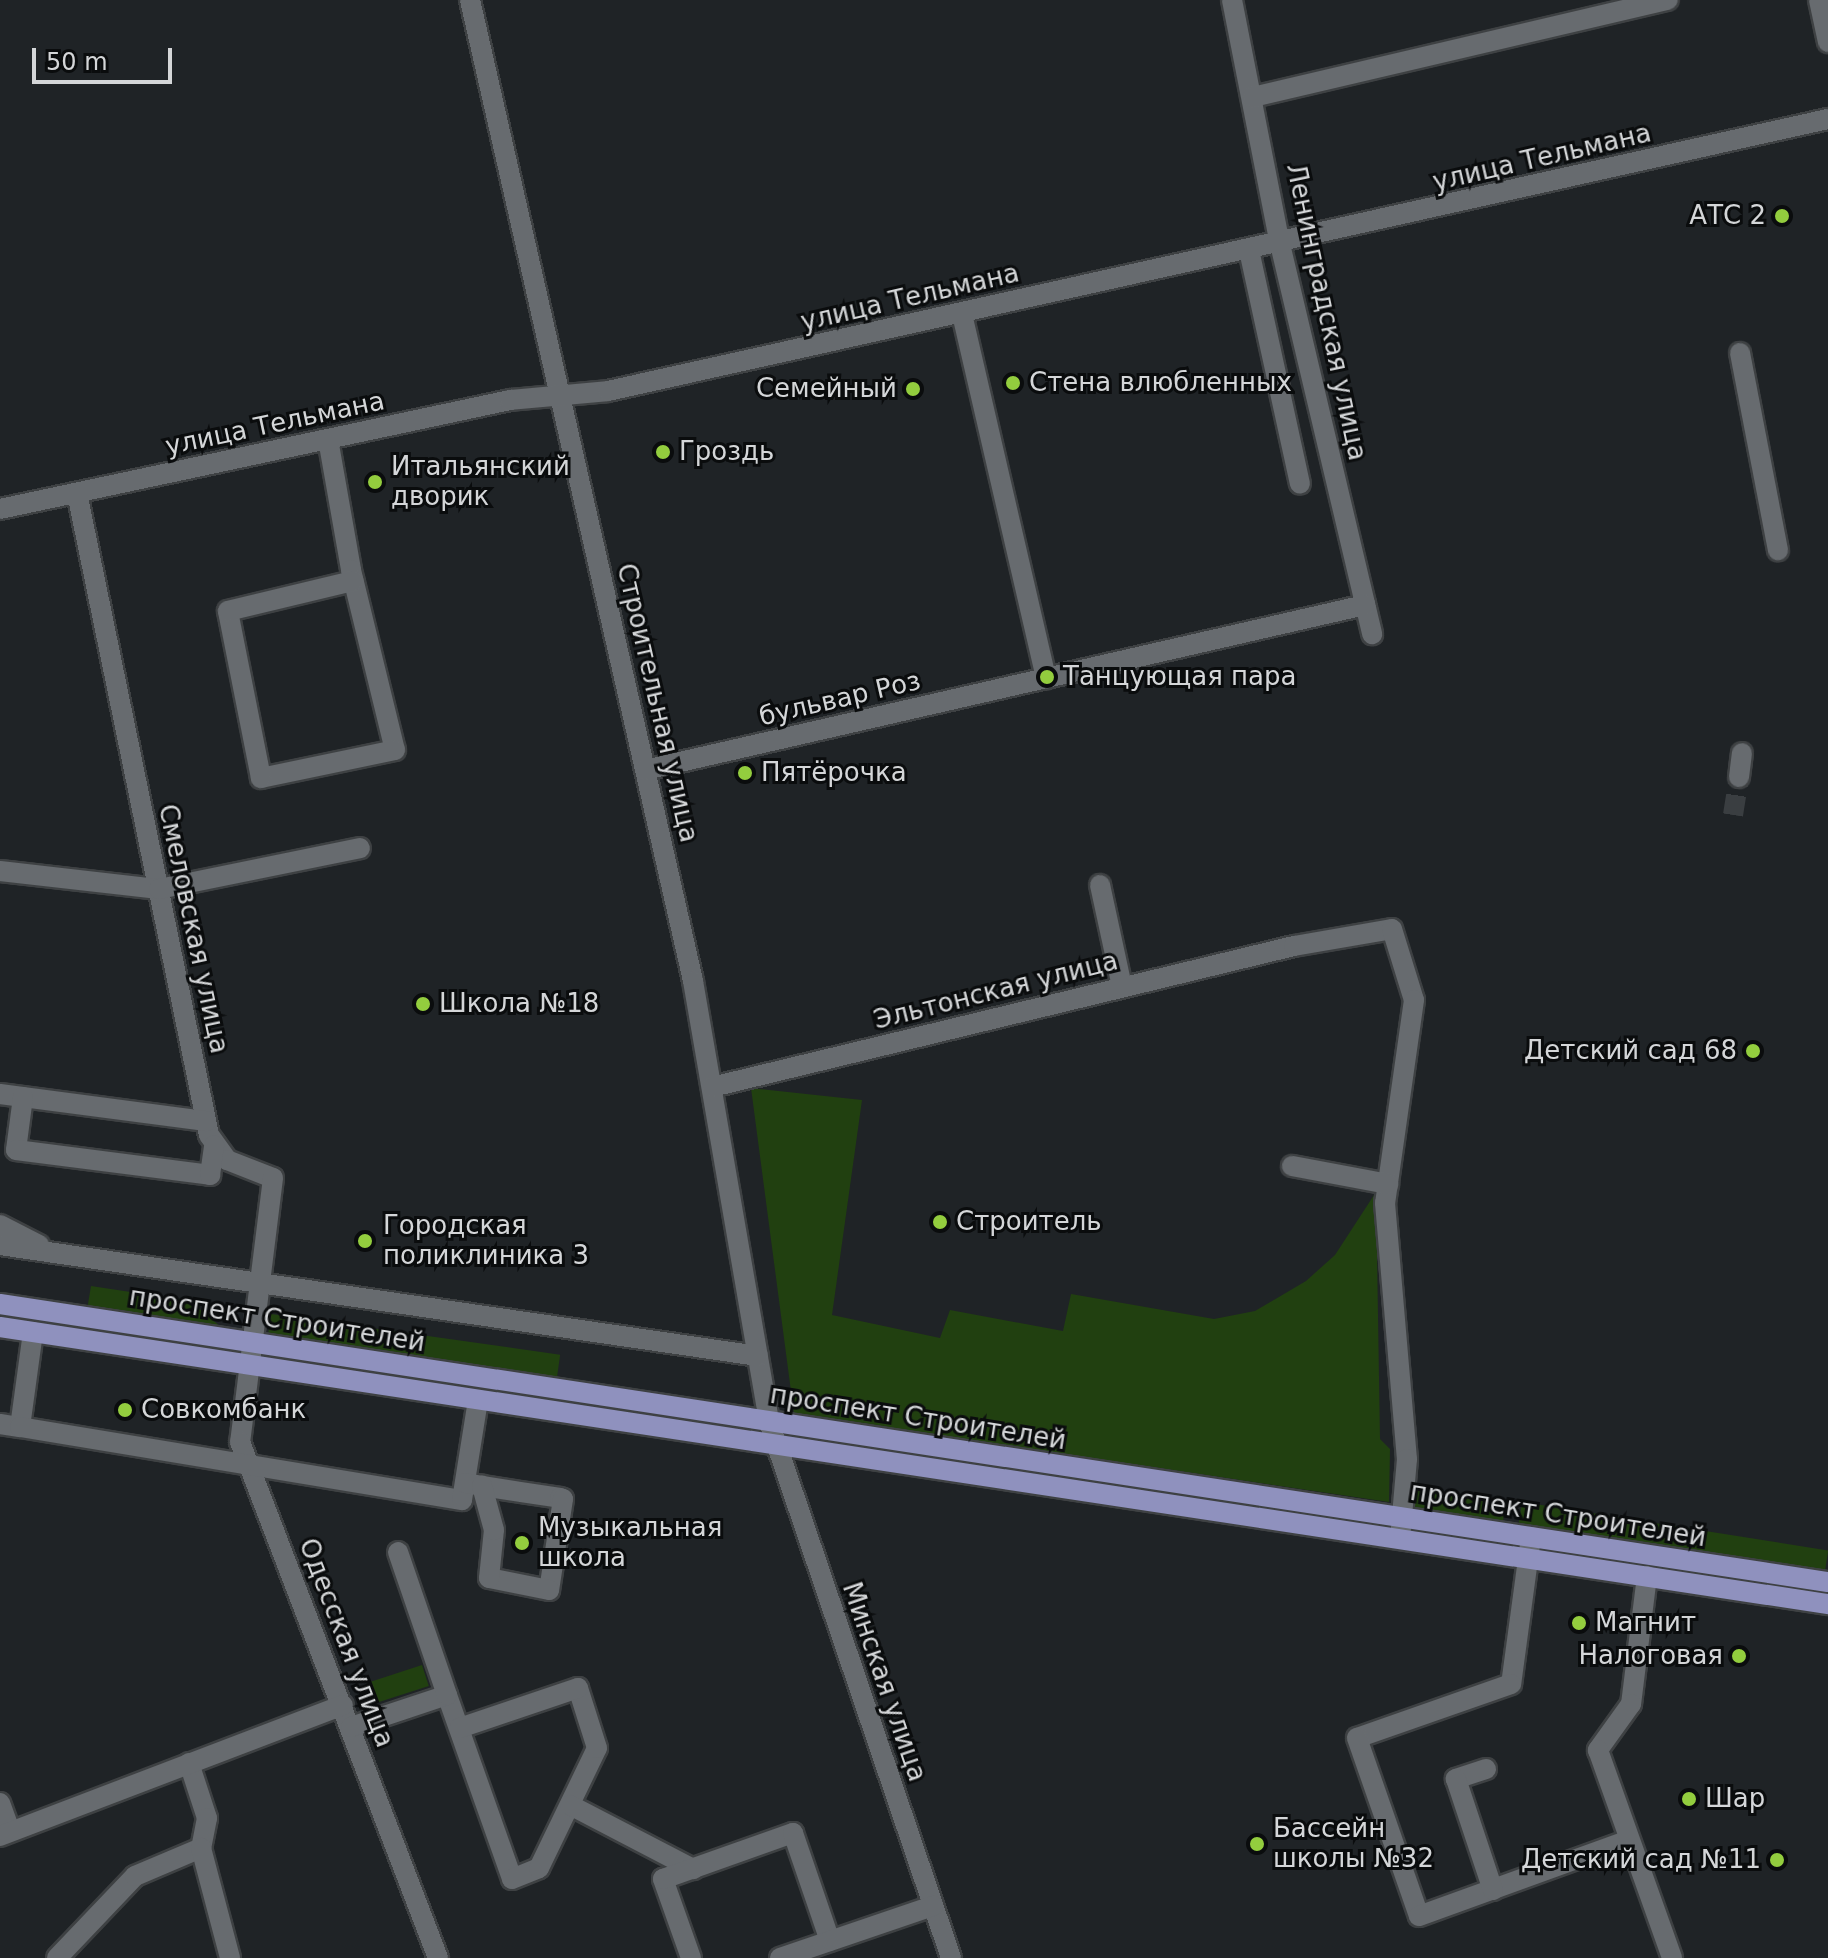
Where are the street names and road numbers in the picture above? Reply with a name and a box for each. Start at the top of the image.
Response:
street label: улица Тельмана [1430,118,1654,198]
street label: Ленинградская улица [1279,161,1373,463]
street label: улица Тельмана [798,258,1022,338]
street label: улица Тельмана [163,386,387,462]
street label: Строительная улица [610,561,704,845]
street label: бульвар Роз [756,665,924,733]
street label: Смеловская улица [151,802,235,1056]
street label: Эльтонская улица [871,946,1121,1036]
street label: проспект Строителей [127,1281,427,1359]
street label: проспект Строителей [768,1379,1068,1457]
street label: проспект Строителей [1408,1476,1708,1554]
street label: Одесская улица [292,1534,400,1752]
street label: Минская улица [835,1578,933,1786]

